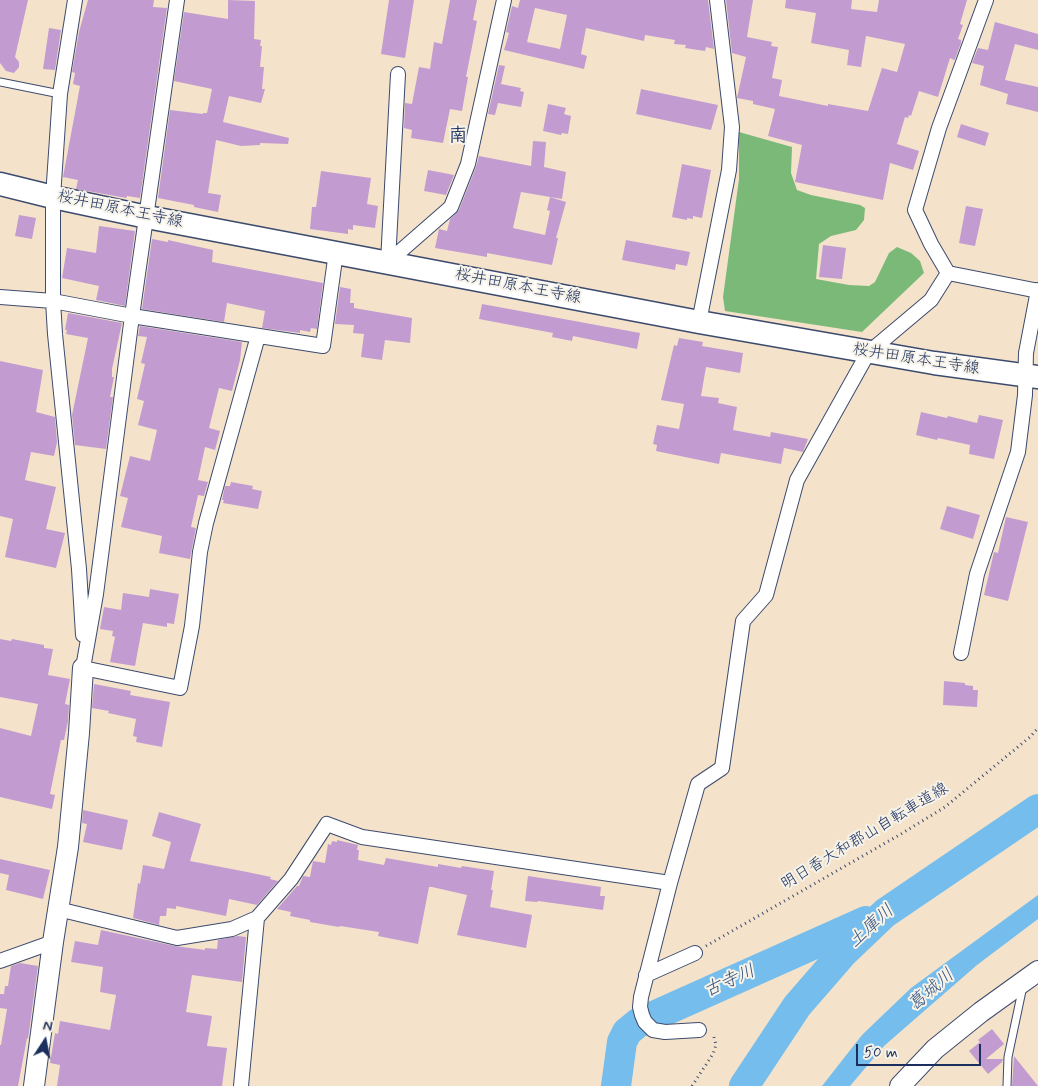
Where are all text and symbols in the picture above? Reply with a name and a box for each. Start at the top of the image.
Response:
district label: 南 [449,126,467,148]
street label: 桜井田原本王寺線 [55,187,185,233]
street label: 桜井田原本王寺線 [453,265,583,309]
street label: 桜井田原本王寺線 [851,341,981,379]
street label: 明日香大和郡山自転車道線 [778,779,952,895]
water label: 土庫川 [845,901,899,953]
water label: 古寺川 [701,961,759,1003]
water label: 葛城川 [905,965,959,1017]
north arrow [20,1016,70,1066]
text: N [42,1017,54,1036]
scale bar [858,1034,983,1066]
text: 50 m [864,1043,898,1063]

